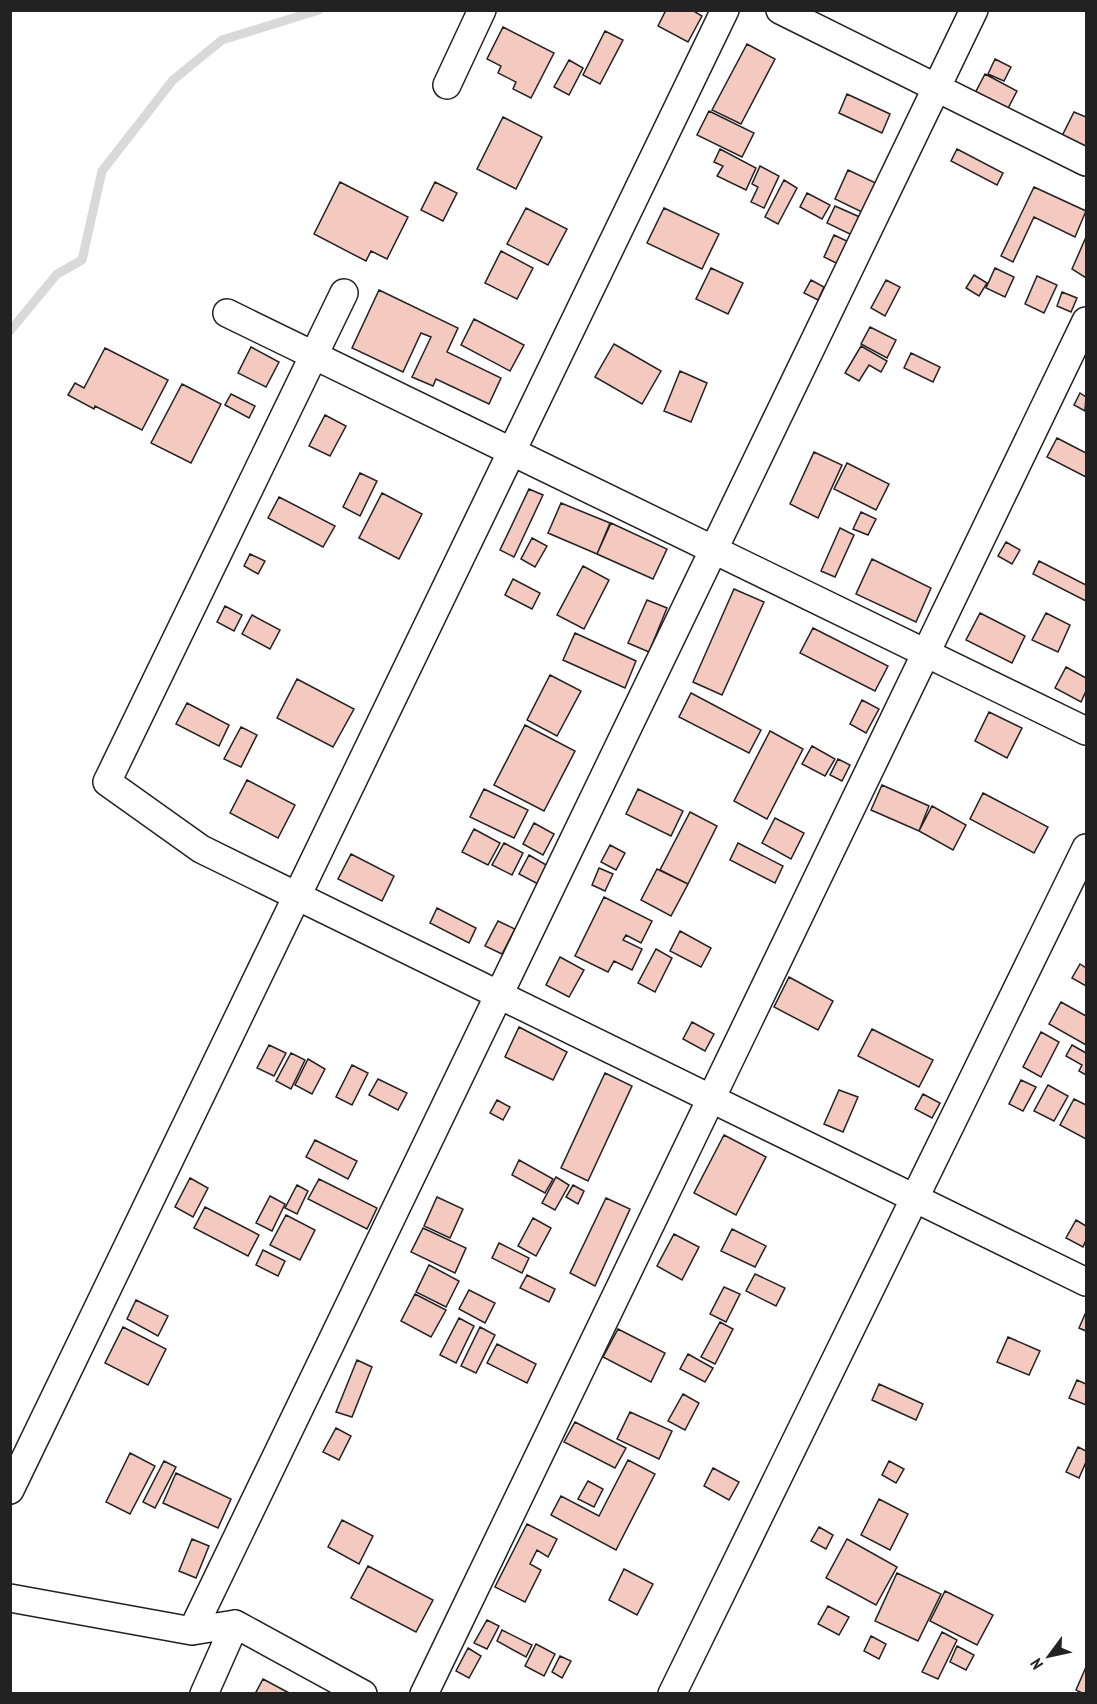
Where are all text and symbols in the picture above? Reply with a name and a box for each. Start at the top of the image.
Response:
north arrow [1019,1626,1079,1686]
text: N [1026,1655,1047,1673]

